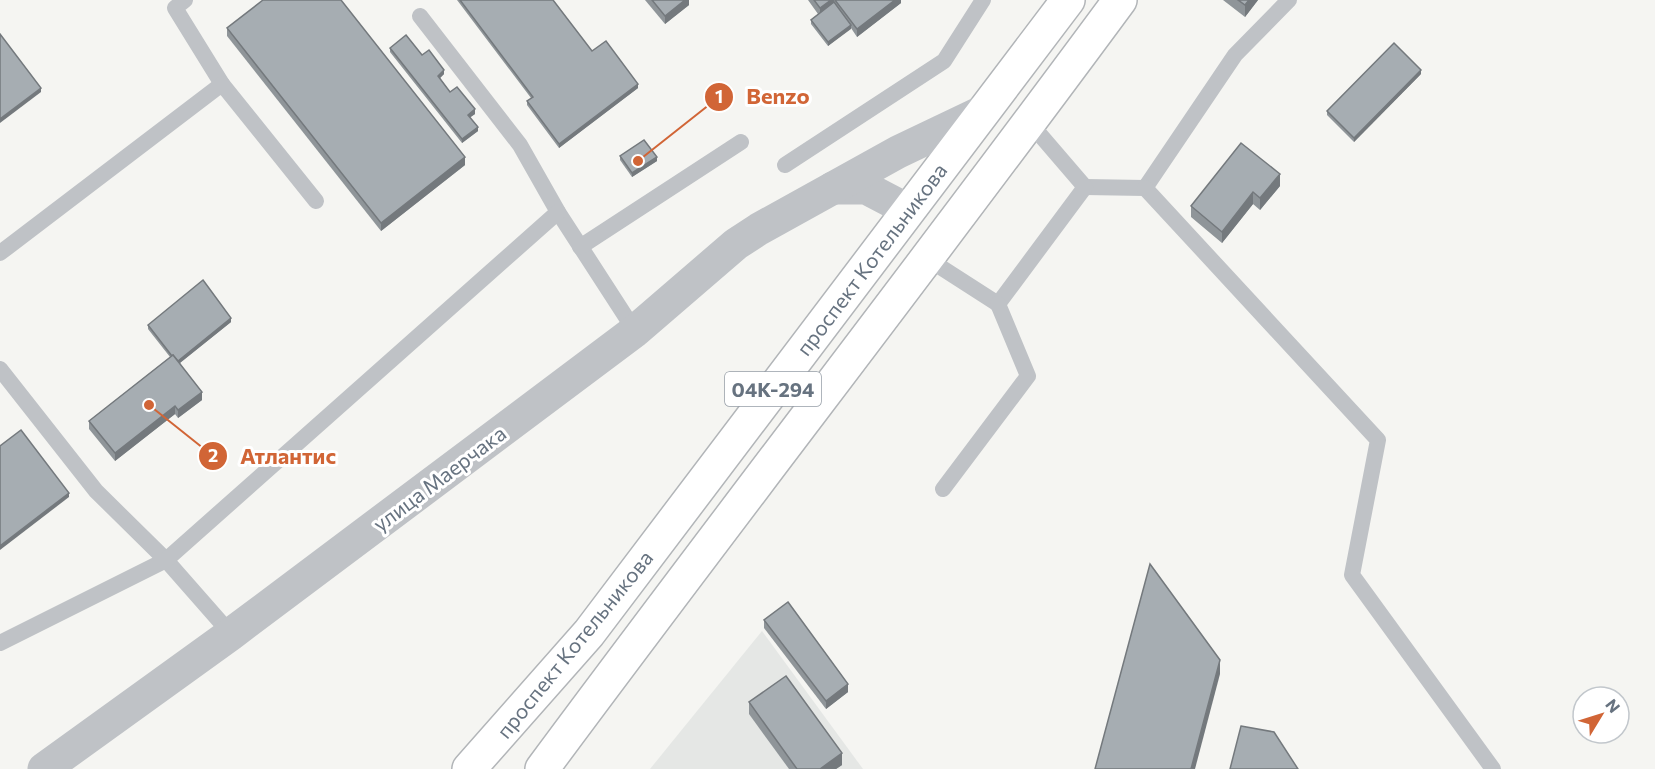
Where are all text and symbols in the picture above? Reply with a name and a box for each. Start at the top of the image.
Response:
callout: Benzo [704,77,821,117]
text: Benzo [746,82,810,109]
text: 1 [715,85,723,107]
street label: проспект Котельникова [791,158,951,360]
road number: 04К-294 [725,372,821,406]
street label: улица Маерчака [368,420,510,536]
callout: Атлантис [198,436,348,476]
text: Атлантис [240,442,336,469]
text: 2 [208,444,218,466]
street label: проспект Котельникова [491,545,657,743]
north arrow [1571,685,1631,745]
text: N [1602,695,1624,716]

